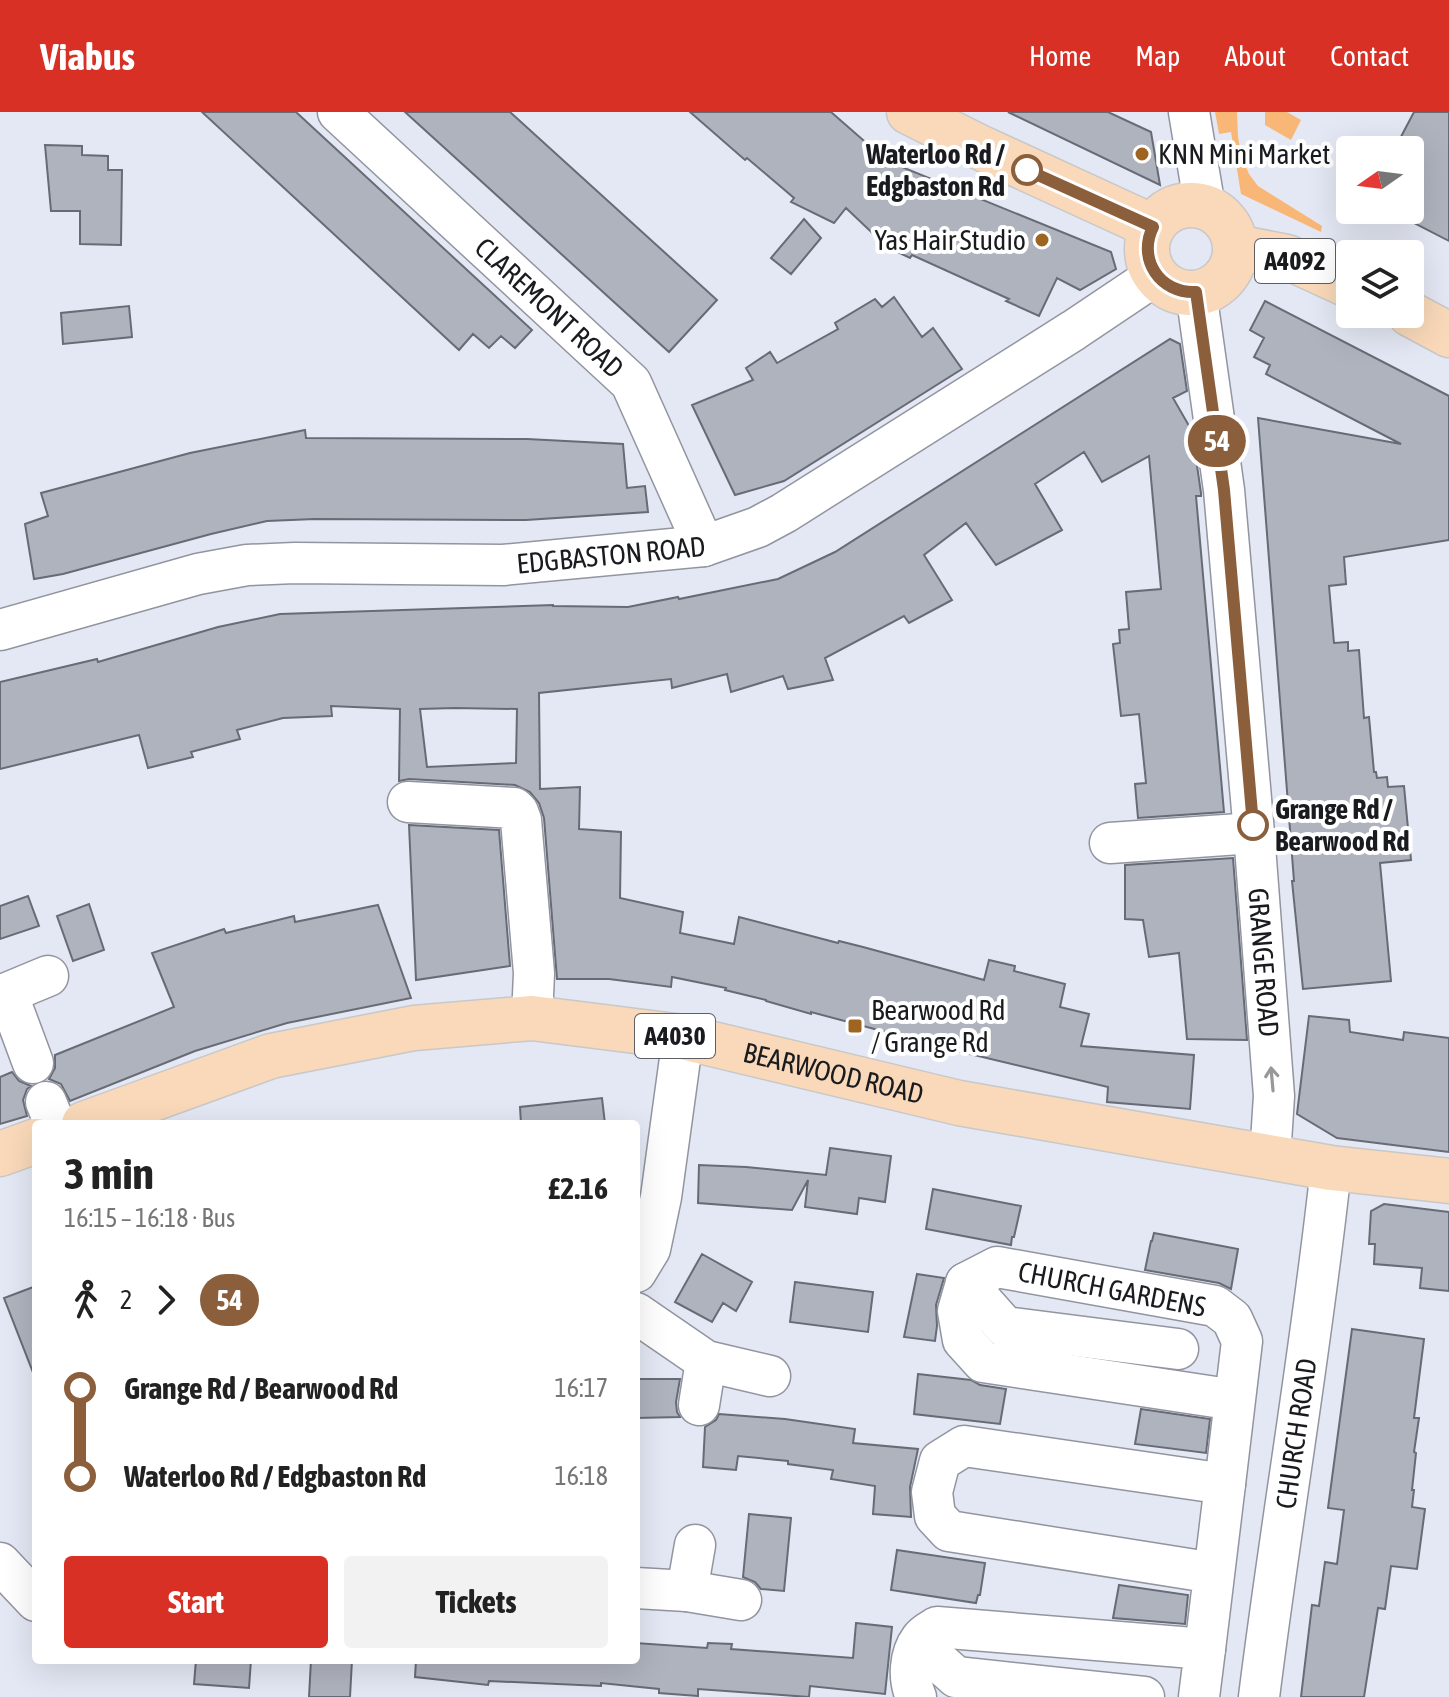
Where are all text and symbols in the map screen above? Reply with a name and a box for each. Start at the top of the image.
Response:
text: Viabus [40,35,135,78]
text: Home [1029,40,1091,72]
text: Map [1135,40,1180,72]
text: About [1224,40,1286,72]
text: Contact [1330,40,1409,72]
north arrow [1336,136,1424,224]
map controls [1336,136,1424,328]
place label: Waterloo Rd / Edgbaston Rd [865,138,1006,202]
place label: KNN Mini Market [1158,138,1330,170]
marker: KNN Mini Market [1133,145,1151,163]
marker: Waterloo Rd / Edgbaston Rd [1012,155,1042,185]
place label: Yas Hair Studio [874,224,1026,256]
street label: CLAREMONT ROAD [469,231,630,384]
marker: Yas Hair Studio [1033,231,1051,249]
road number: A4092 [1255,239,1335,283]
button: layers [1336,240,1424,328]
line badge: 54 [1181,415,1253,467]
text: 54 [1204,425,1230,457]
street label: EDGBASTON ROAD [515,530,707,580]
place label: Grange Rd / Bearwood Rd [1275,793,1409,857]
marker: Grange Rd / Bearwood Rd [1238,810,1268,840]
street label: GRANGE ROAD [1242,887,1285,1038]
place label: Bearwood Rd / Grange Rd [871,994,1005,1058]
road number: A4030 [635,1014,715,1058]
marker: Bearwood Rd / Grange Rd [846,1017,864,1035]
street label: BEARWOOD ROAD [740,1036,927,1110]
one-way arrow [1265,1066,1280,1093]
text: 3 min [64,1148,154,1198]
text: £2.16 [548,1171,608,1205]
text: 16:15 – 16:18 · Bus [64,1203,235,1233]
street label: CHURCH GARDENS [1016,1255,1209,1323]
icon: walk [64,1278,108,1322]
icon: forward [144,1278,188,1322]
text: 54 [216,1284,243,1316]
text: 2 [120,1285,132,1315]
street label: CHURCH ROAD [1269,1356,1323,1511]
text: Grange Rd / Bearwood Rd [124,1371,398,1405]
text: 16:17 [554,1373,608,1403]
text: Waterloo Rd / Edgbaston Rd [124,1459,426,1493]
text: 16:18 [554,1461,608,1491]
button: Start [64,1556,328,1648]
button: Tickets [344,1556,608,1648]

